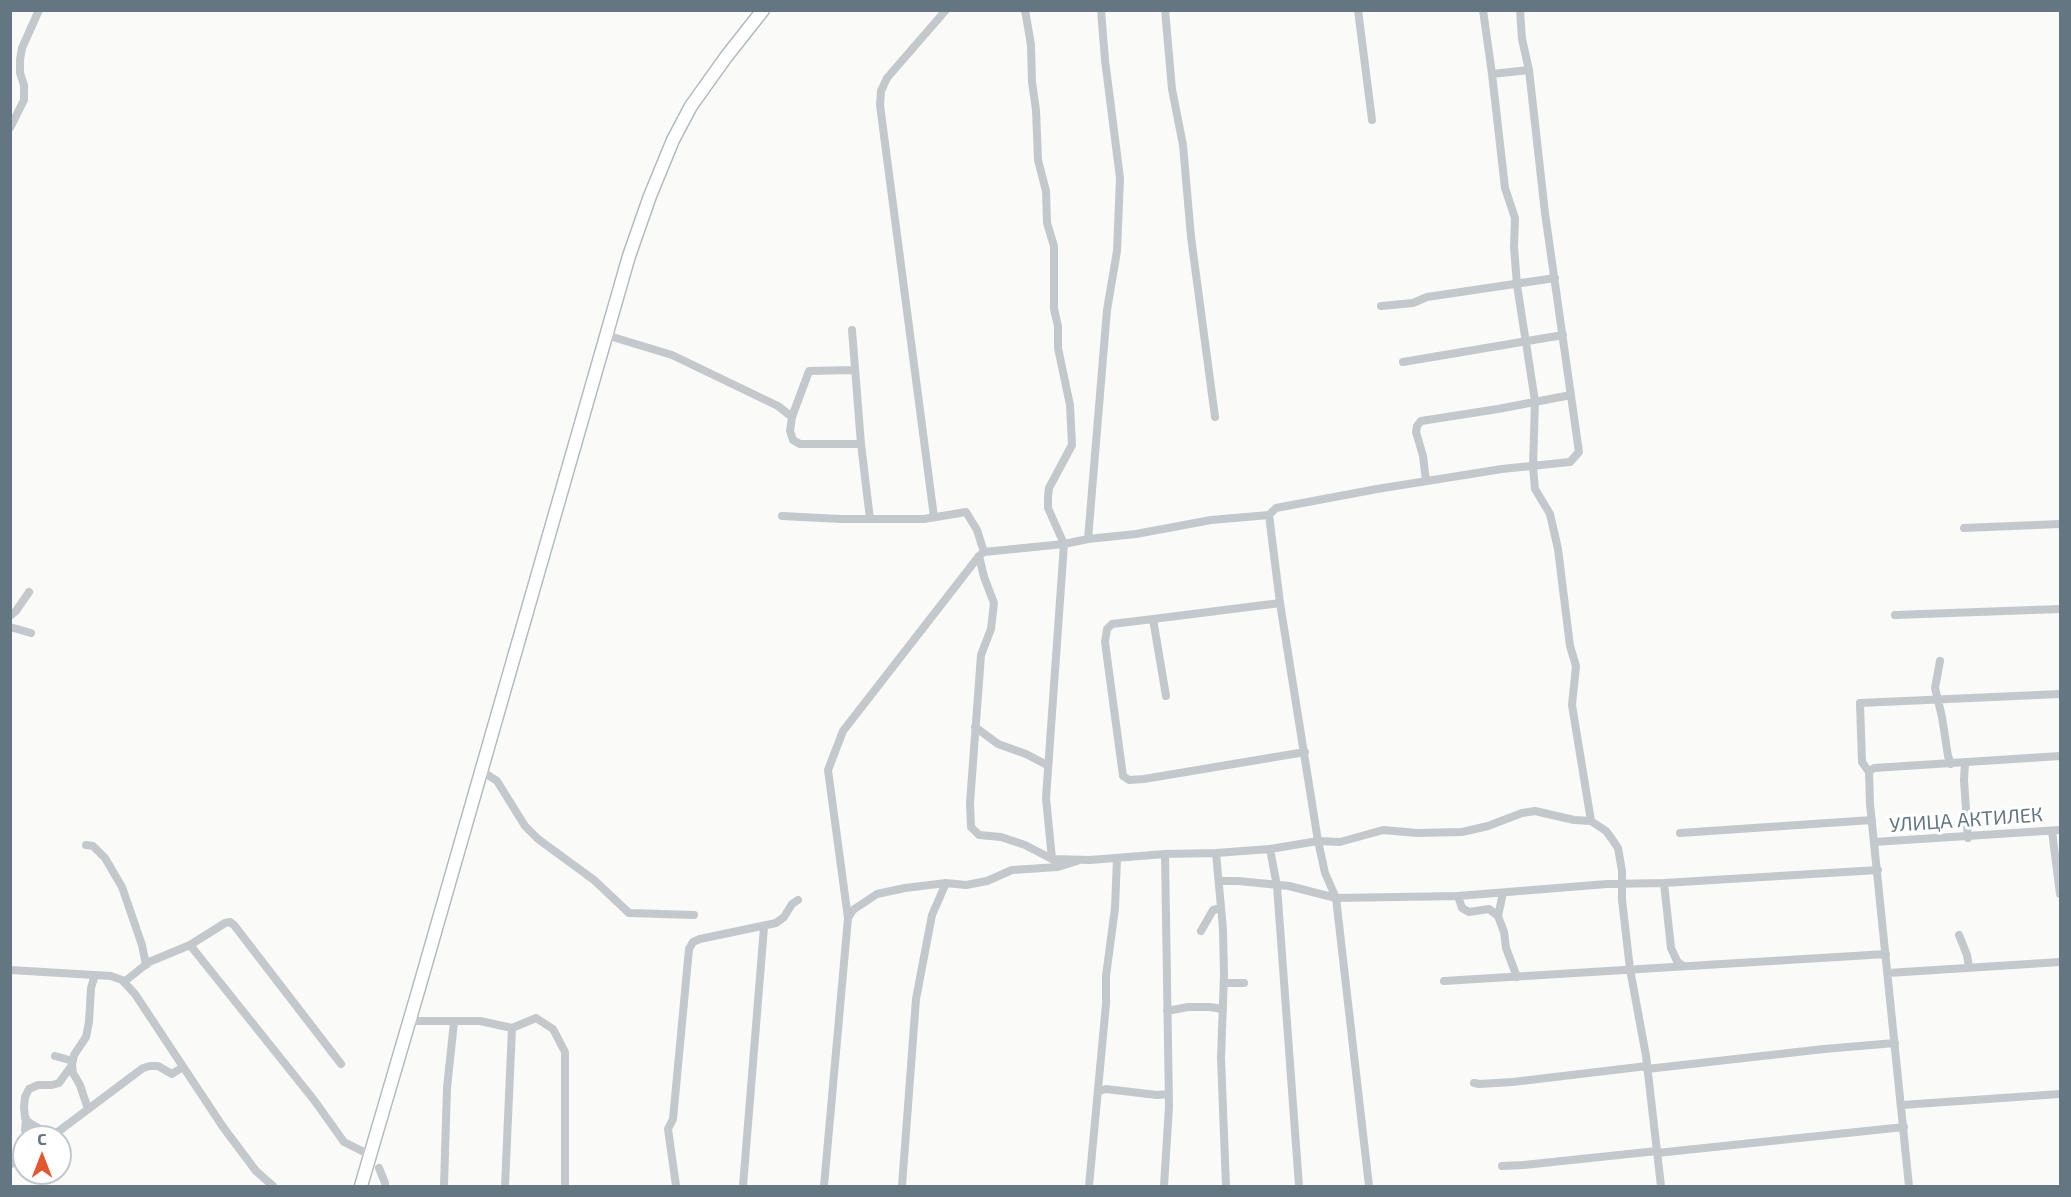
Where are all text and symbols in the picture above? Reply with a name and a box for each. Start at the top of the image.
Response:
street label: УЛИЦА АКТИЛЕК [1888,803,2044,837]
north arrow [12,1125,72,1185]
text: С [37,1129,47,1148]

